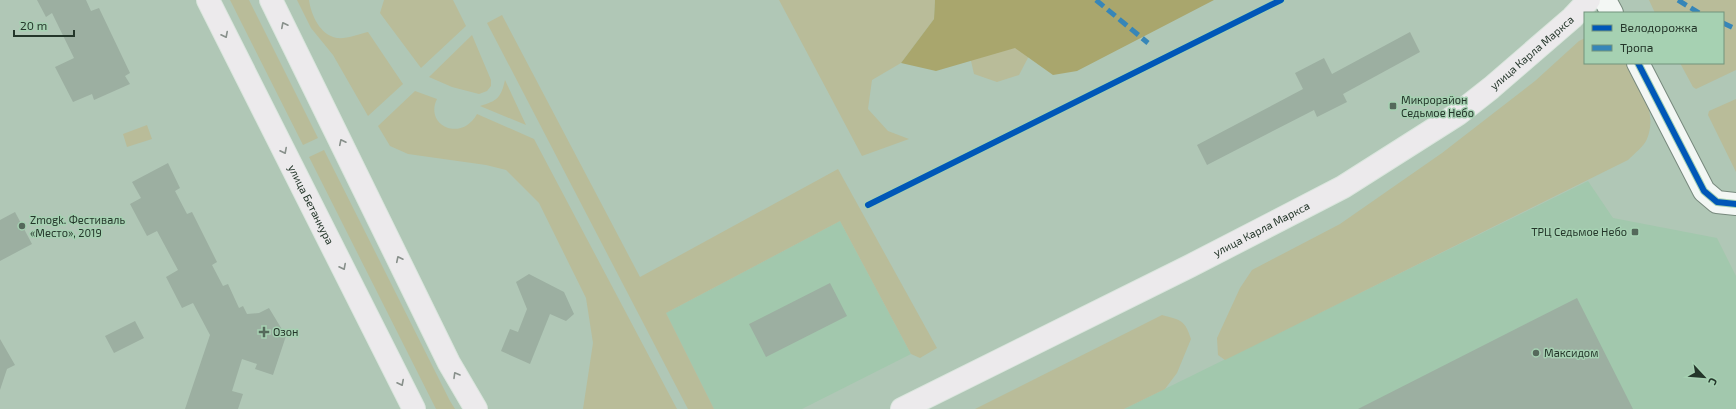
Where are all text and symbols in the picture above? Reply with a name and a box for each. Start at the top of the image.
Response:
scale bar [14,12,74,38]
legend [1584,12,1724,64]
street label: улица Карла Маркса [1487,13,1576,93]
text: 20 m [20,18,47,32]
text: Велодорожка [1620,20,1698,34]
one-way arrow [281,22,289,30]
one-way arrow [221,31,228,38]
text: Тропа [1620,40,1653,54]
place label: Микрорайон Седьмое Небо [1401,93,1474,119]
marker: Микрорайон Седьмое Небо [1388,101,1398,111]
one-way arrow [339,139,347,146]
one-way arrow [279,147,287,154]
street label: улица Бетанкура [285,162,337,246]
street label: улица Карла Маркса [1211,198,1312,260]
place label: Zmogk. Фестиваль «Место», 2019 [30,213,125,239]
marker: Zmogk. Фестиваль «Место», 2019 [17,221,27,231]
place label: ТРЦ Седьмое Небо [1531,225,1627,238]
marker: ТРЦ Седьмое Небо [1630,227,1640,237]
one-way arrow [396,255,404,263]
one-way arrow [338,263,345,270]
place label: Озон [273,325,298,338]
marker: Озон [258,326,270,338]
place label: Максидом [1544,346,1598,359]
marker: Максидом [1531,348,1541,358]
north arrow [1684,357,1724,397]
one-way arrow [454,372,461,379]
text: С [1706,376,1721,388]
one-way arrow [396,379,404,386]

